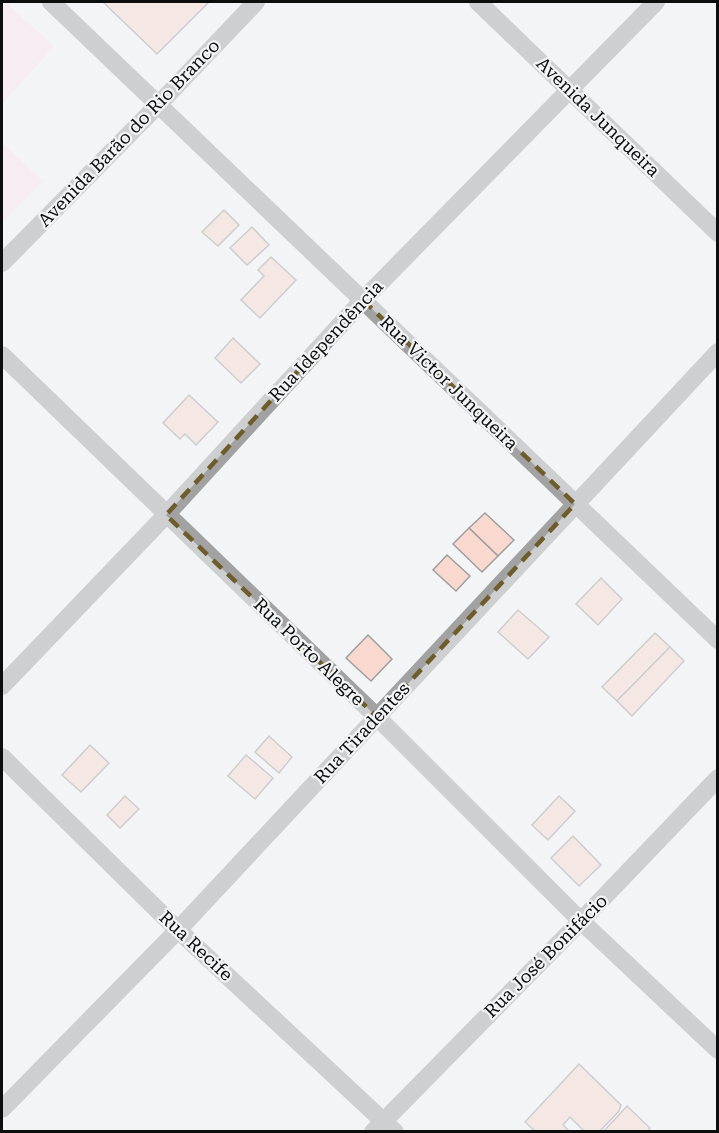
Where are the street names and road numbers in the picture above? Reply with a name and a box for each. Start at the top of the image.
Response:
street label: Avenida Barão do Rio Branco [34,35,224,231]
street label: Avenida Junqueira [532,52,665,181]
street label: Rua Idependência [264,276,387,405]
street label: Rua Victor Junqueira [376,311,523,454]
street label: Rua Porto Alegre [250,594,369,710]
street label: Rua Tiradentes [310,678,414,787]
street label: Rua José Bonifácio [480,890,612,1022]
street label: Rua Recife [155,906,237,985]

